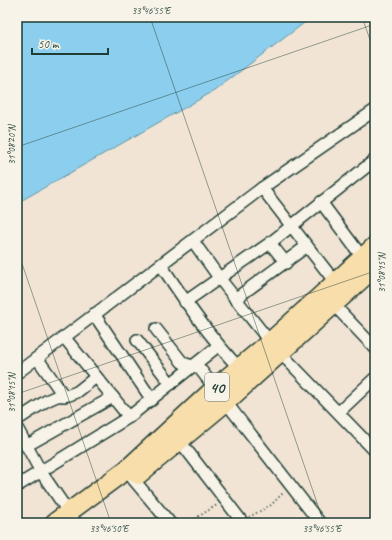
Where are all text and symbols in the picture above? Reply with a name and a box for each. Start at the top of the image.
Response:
text: 33°46'55"E [132,4,172,17]
scale bar [32,30,108,56]
text: 50 m [38,36,60,52]
text: 31°08'20"N [5,123,18,165]
text: 31°08'15"N [375,251,388,293]
text: 31°08'15"N [5,371,18,413]
road number: 40 [205,373,229,401]
text: 33°46'50"E [90,522,130,535]
text: 33°46'55"E [303,522,343,535]

